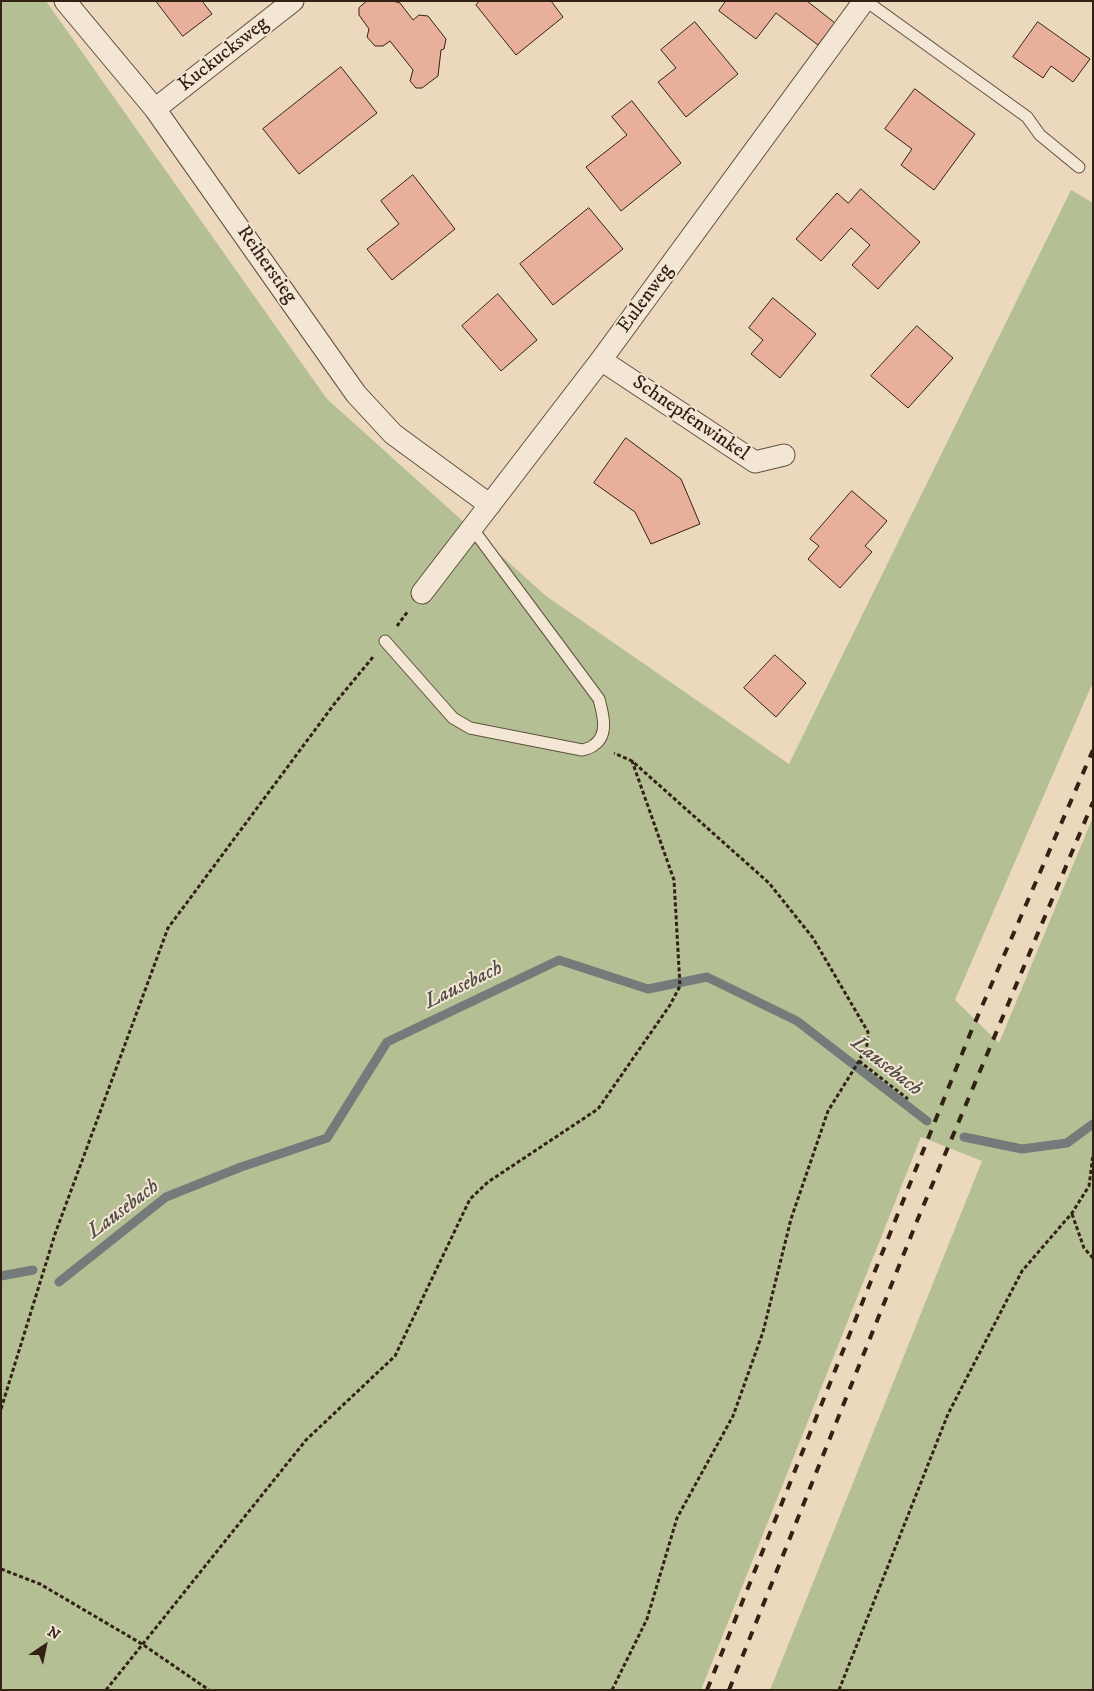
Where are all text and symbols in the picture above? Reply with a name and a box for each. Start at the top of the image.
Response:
street label: Kuckucksweg [174,12,274,98]
street label: Reiherstieg [231,222,301,308]
street label: Eulenweg [613,260,679,338]
street label: Schnepfenwinkel [627,371,753,467]
water label: Lausebach [421,956,507,1016]
water label: Lausebach [845,1031,927,1103]
water label: Lausebach [83,1175,165,1245]
north arrow [20,1621,70,1671]
text: N [44,1623,63,1644]

